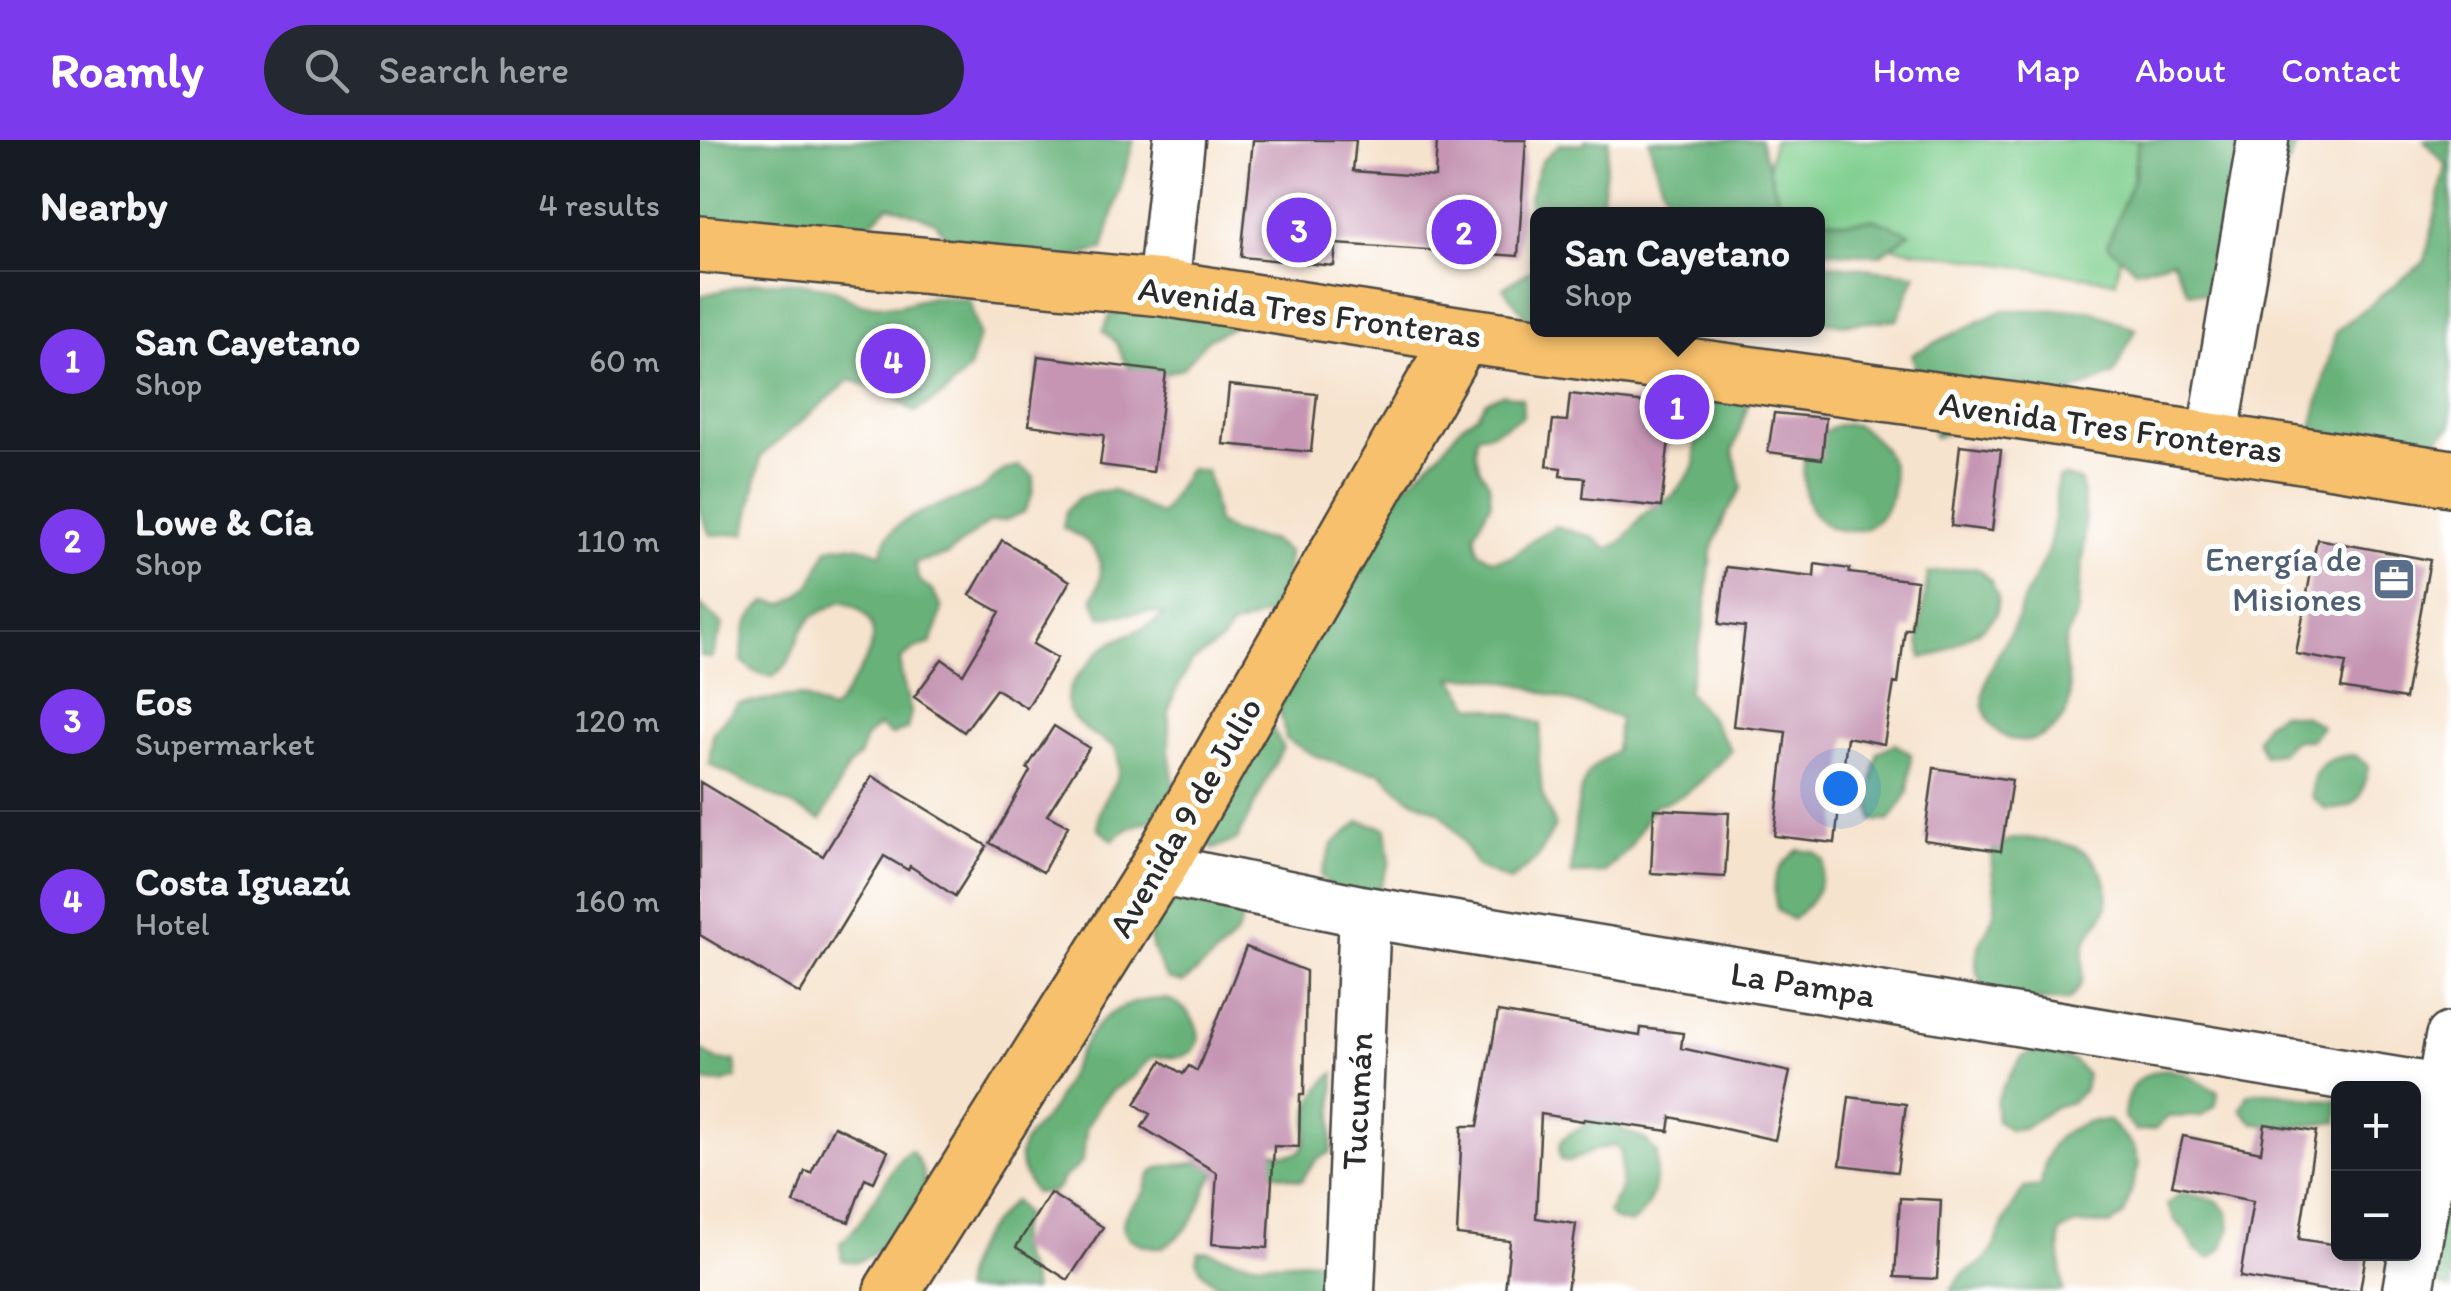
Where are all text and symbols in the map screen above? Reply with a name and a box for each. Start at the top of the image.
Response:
search box [264,25,964,115]
text: Roamly [50,41,204,99]
icon: search [299,43,354,98]
text: Search here [379,47,569,93]
text: Home [1873,49,1961,91]
text: Map [2016,49,2080,91]
text: About [2135,49,2226,91]
text: Contact [2281,49,2401,91]
text: Nearby [40,180,167,231]
text: 4 results [539,186,660,224]
pin: 3 [1266,192,1332,268]
pin: 2 [1432,194,1496,270]
popup [1530,207,1825,337]
text: San Cayetano [1565,230,1790,276]
street label: Avenida Tres Fronteras [1136,267,1484,357]
text: Shop [1565,276,1632,314]
text: San Cayetano [135,319,360,365]
pin: 4 [860,324,926,398]
text: 1 [65,342,80,380]
text: 60 m [589,342,660,380]
text: Shop [135,365,202,403]
pin: 1 [1644,370,1710,444]
street label: Avenida Tres Fronteras [1937,382,2285,472]
text: Lowe & Cía [135,499,313,545]
text: 2 [64,522,81,560]
text: 110 m [576,522,660,560]
place label: Energía de Misiones [2205,538,2362,620]
text: Shop [135,545,202,583]
office icon: Energía de Misiones [2371,556,2417,602]
text: Eos [135,679,192,725]
street label: Avenida 9 de Julio [1099,689,1271,945]
text: 3 [64,702,81,740]
text: 120 m [574,702,660,740]
text: Supermarket [135,725,315,763]
your location [1815,763,1866,814]
text: Costa Iguazú [135,859,351,905]
text: 4 [63,882,82,920]
text: 160 m [574,882,660,920]
text: Hotel [135,905,210,943]
street label: La Pampa [1728,952,1878,1016]
street label: Tucumán [1332,1031,1382,1171]
map controls [2331,1081,2421,1261]
button: + [2331,1081,2421,1171]
button: − [2331,1171,2421,1261]

